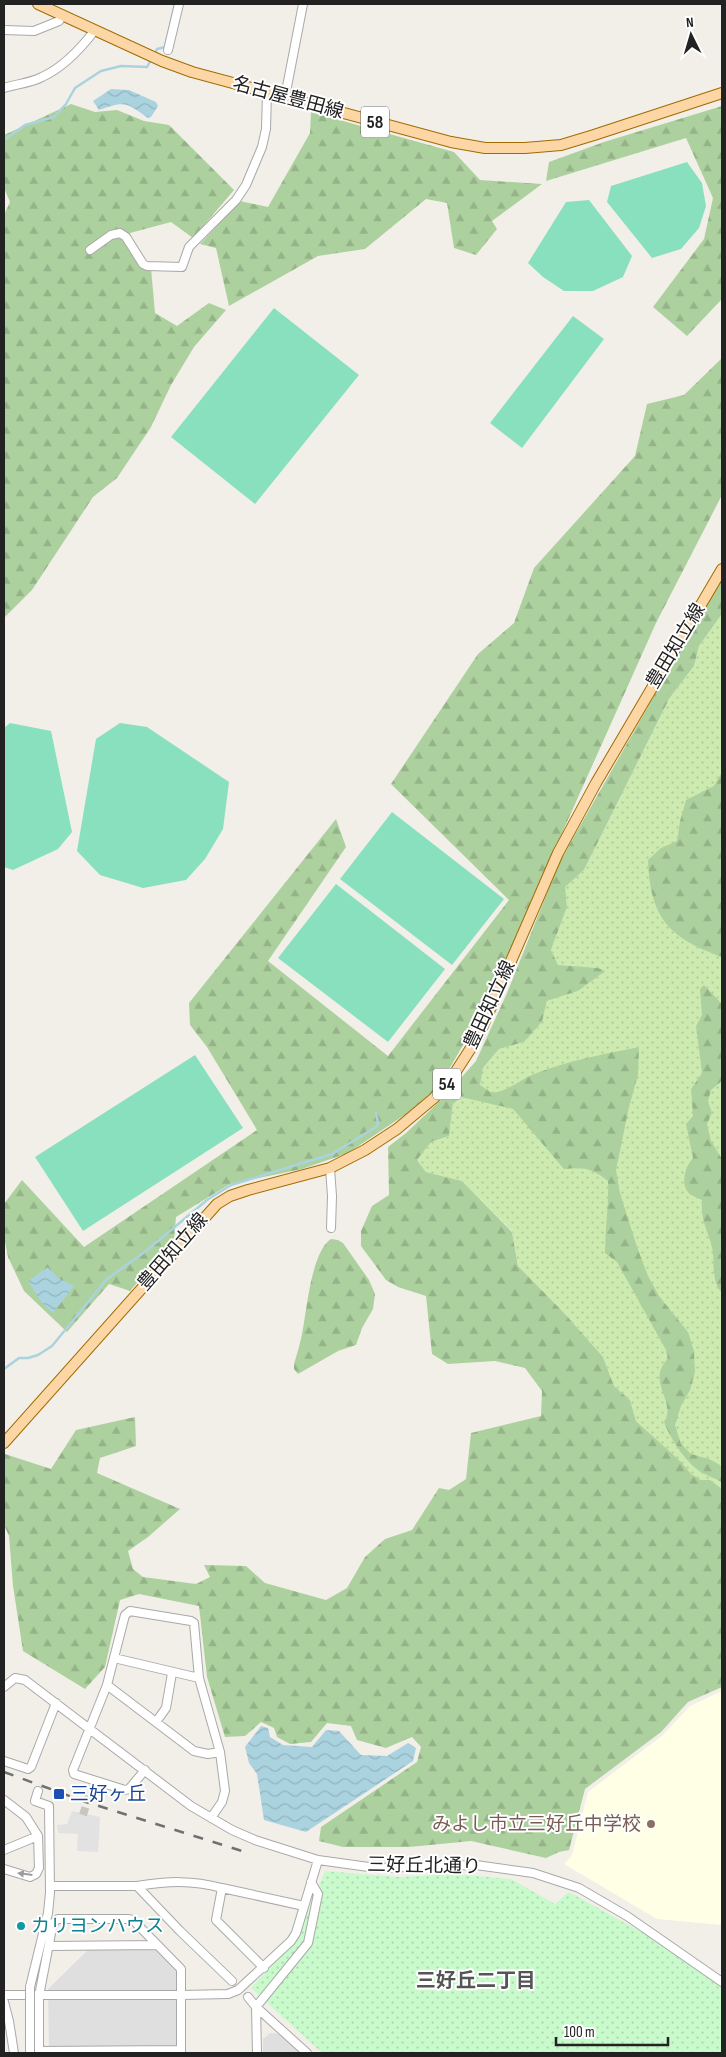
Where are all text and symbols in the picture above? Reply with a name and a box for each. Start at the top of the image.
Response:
north arrow [666,10,716,60]
text: N [685,14,694,31]
street label: 名古屋豊田線 [230,72,346,124]
road number: 58 [361,106,389,138]
street label: 豊田知立線 [642,599,710,693]
street label: 豊田知立線 [459,957,521,1053]
road number: 54 [433,1068,461,1100]
street label: 豊田知立線 [133,1209,213,1295]
place label: 三好ヶ丘 [70,1783,146,1806]
marker: 三好ヶ丘 [52,1787,66,1801]
place label: みよし市立三好丘中学校 [432,1813,641,1836]
marker: みよし市立三好丘中学校 [645,1818,657,1830]
street label: 三好丘北通り [367,1854,481,1878]
one-way arrow [16,1870,32,1878]
place label: カリヨンハウス [31,1915,164,1938]
marker: カリヨンハウス [15,1920,27,1932]
district label: 三好丘二丁目 [416,1969,536,1993]
scale bar [556,2014,668,2046]
text: 100 m [564,2023,595,2042]

